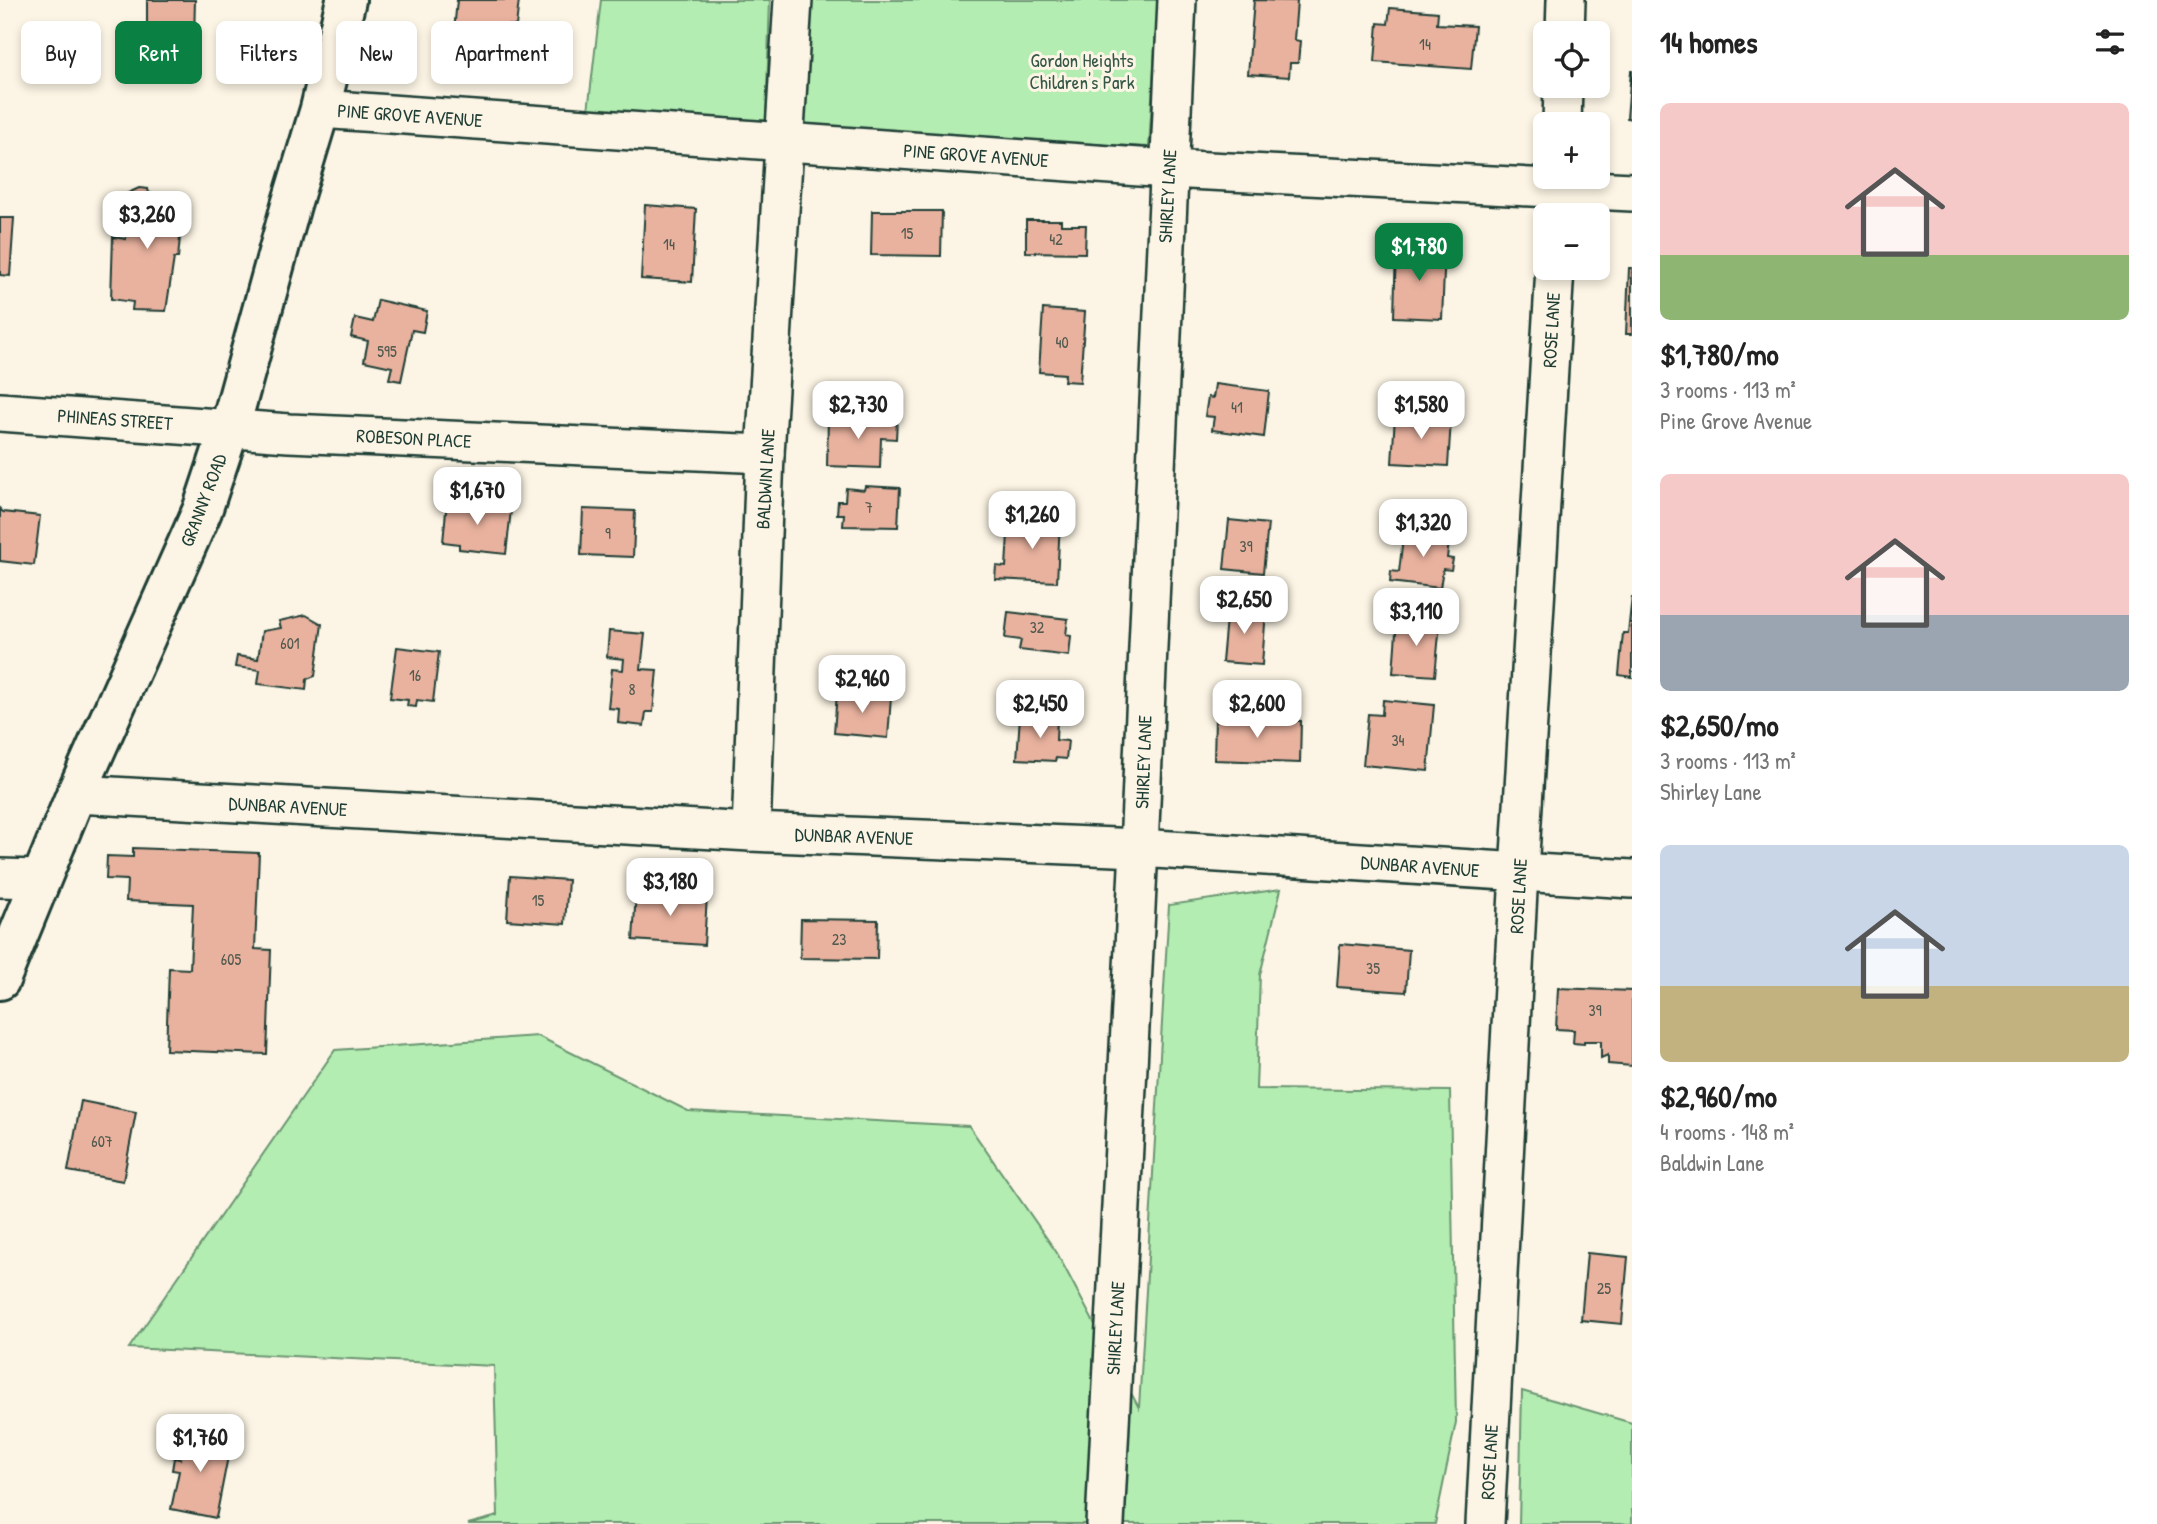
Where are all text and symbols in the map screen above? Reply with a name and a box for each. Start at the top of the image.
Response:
chip: Buy [21,21,101,84]
chip: Rent [115,21,202,84]
chip: Filters [216,21,322,84]
chip: New [336,21,417,84]
chip: Apartment [431,21,573,84]
map controls [1533,21,1610,280]
button: locate [1533,21,1610,98]
text: 14 homes [1660,22,1758,62]
icon: filters [2091,23,2129,61]
house number: 14 [1419,33,1431,55]
park label: Gordon Heights Children's Park [1029,47,1135,95]
street label: PINE GROVE AVENUE [336,97,484,133]
button: + [1533,112,1610,189]
street label: PINE GROVE AVENUE [902,137,1050,173]
street label: SHIRLEY LANE [1152,148,1182,244]
icon: home [1832,149,1958,275]
pin: $3,260 [90,191,204,251]
text: $3,260 [119,198,175,229]
button: − [1533,203,1610,280]
house number: 15 [901,222,914,244]
pin: $1,780 [1362,224,1476,283]
house number: 42 [1049,228,1063,250]
text: $1,780 [1391,230,1447,261]
house number: 14 [663,233,675,255]
street label: ROSE LANE [1536,291,1566,368]
house number: 40 [1055,331,1069,353]
text: $1,780/mo [1660,334,1779,374]
house number: 595 [377,340,397,362]
text: 3 rooms · 113 m² [1660,374,1796,405]
pin: $2,730 [801,382,915,441]
pin: $1,580 [1364,382,1478,441]
text: $2,730 [828,388,888,419]
text: $1,580 [1394,388,1448,419]
house number: 41 [1231,396,1243,418]
street label: PHINEAS STREET [57,402,175,436]
text: Pine Grove Avenue [1660,405,1812,436]
street label: ROBESON PLACE [356,422,473,454]
street label: BALDWIN LANE [749,428,781,530]
street label: GRANNY ROAD [173,450,233,550]
pin: $1,670 [420,468,534,527]
text: $1,670 [449,474,505,505]
pin: $1,260 [975,491,1089,551]
house number: 7 [865,496,873,518]
text: $1,260 [1005,498,1059,529]
pin: $1,320 [1366,500,1480,559]
text: $1,320 [1395,506,1451,537]
icon: home [1832,520,1958,646]
house number: 9 [605,522,611,544]
house number: 39 [1239,535,1253,557]
pin: $2,650 [1187,576,1301,636]
text: $2,650 [1216,583,1272,614]
pin: $3,110 [1359,588,1473,648]
text: $3,110 [1389,595,1443,626]
house number: 32 [1030,616,1045,638]
house number: 601 [280,632,300,654]
pin: $2,960 [805,656,919,715]
text: $2,960 [835,662,890,693]
house number: 16 [409,664,421,686]
house number: 8 [629,678,636,700]
pin: $2,450 [983,680,1097,740]
pin: $2,600 [1200,680,1314,740]
text: $2,450 [1012,687,1068,718]
text: $2,600 [1229,687,1285,718]
text: $2,650/mo [1660,705,1779,745]
street label: SHIRLEY LANE [1128,714,1158,809]
house number: 34 [1391,729,1405,751]
text: 3 rooms · 113 m² [1660,745,1796,776]
text: Shirley Lane [1660,776,1762,807]
street label: DUNBAR AVENUE [228,790,349,822]
street label: DUNBAR AVENUE [794,821,914,851]
street label: DUNBAR AVENUE [1360,849,1481,883]
street label: ROSE LANE [1503,857,1533,934]
pin: $3,180 [613,858,727,918]
text: $3,180 [642,865,698,896]
house number: 15 [532,889,545,911]
icon: home [1832,891,1958,1017]
house number: 23 [832,928,846,950]
house number: 605 [221,948,241,970]
house number: 35 [1366,957,1380,979]
house number: 39 [1588,999,1602,1021]
text: $2,960/mo [1660,1076,1777,1116]
text: 4 rooms · 148 m² [1660,1116,1794,1147]
house number: 607 [91,1130,113,1152]
text: Baldwin Lane [1660,1147,1764,1178]
house number: 25 [1597,1277,1611,1299]
street label: SHIRLEY LANE [1100,1280,1130,1376]
pin: $1,760 [143,1414,257,1474]
text: $1,760 [172,1421,228,1452]
street label: ROSE LANE [1474,1423,1504,1500]

